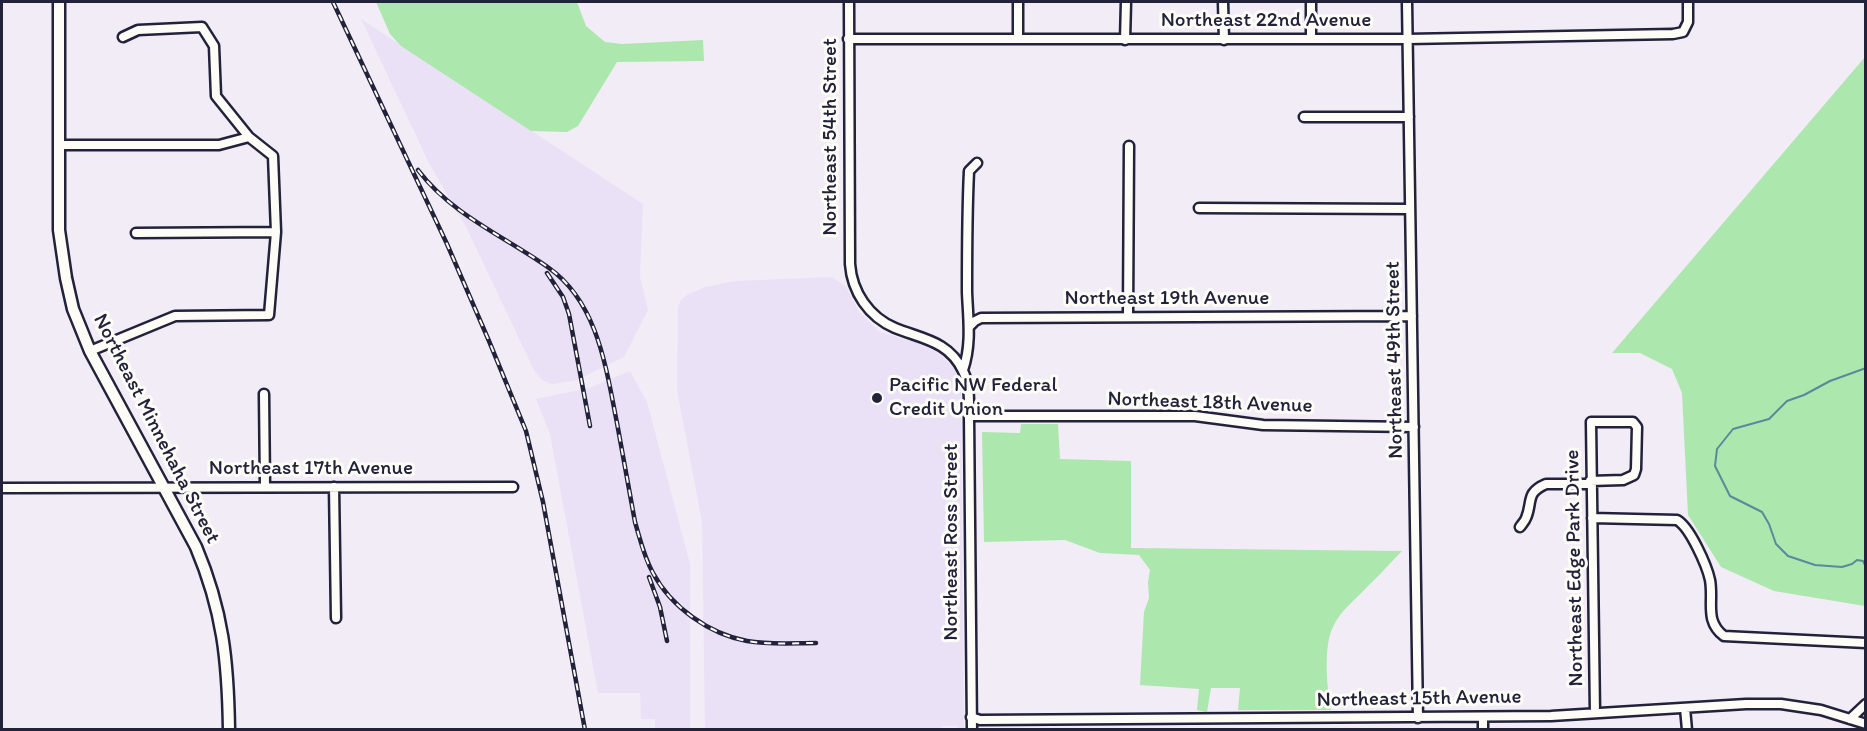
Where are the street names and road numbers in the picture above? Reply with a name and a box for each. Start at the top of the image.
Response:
street label: Northeast 22nd Avenue [1161,8,1371,34]
street label: Northeast 54th Street [818,38,844,236]
street label: Northeast 49th Street [1381,261,1409,459]
street label: Northeast 19th Avenue [1065,286,1269,312]
street label: Northeast Minnehaha Street [87,310,225,548]
street label: Northeast 18th Avenue [1107,387,1313,419]
street label: Northeast Ross Street [939,443,965,641]
street label: Northeast Edge Park Drive [1560,449,1590,687]
street label: Northeast 17th Avenue [209,456,413,482]
street label: Northeast 15th Avenue [1316,685,1522,713]

